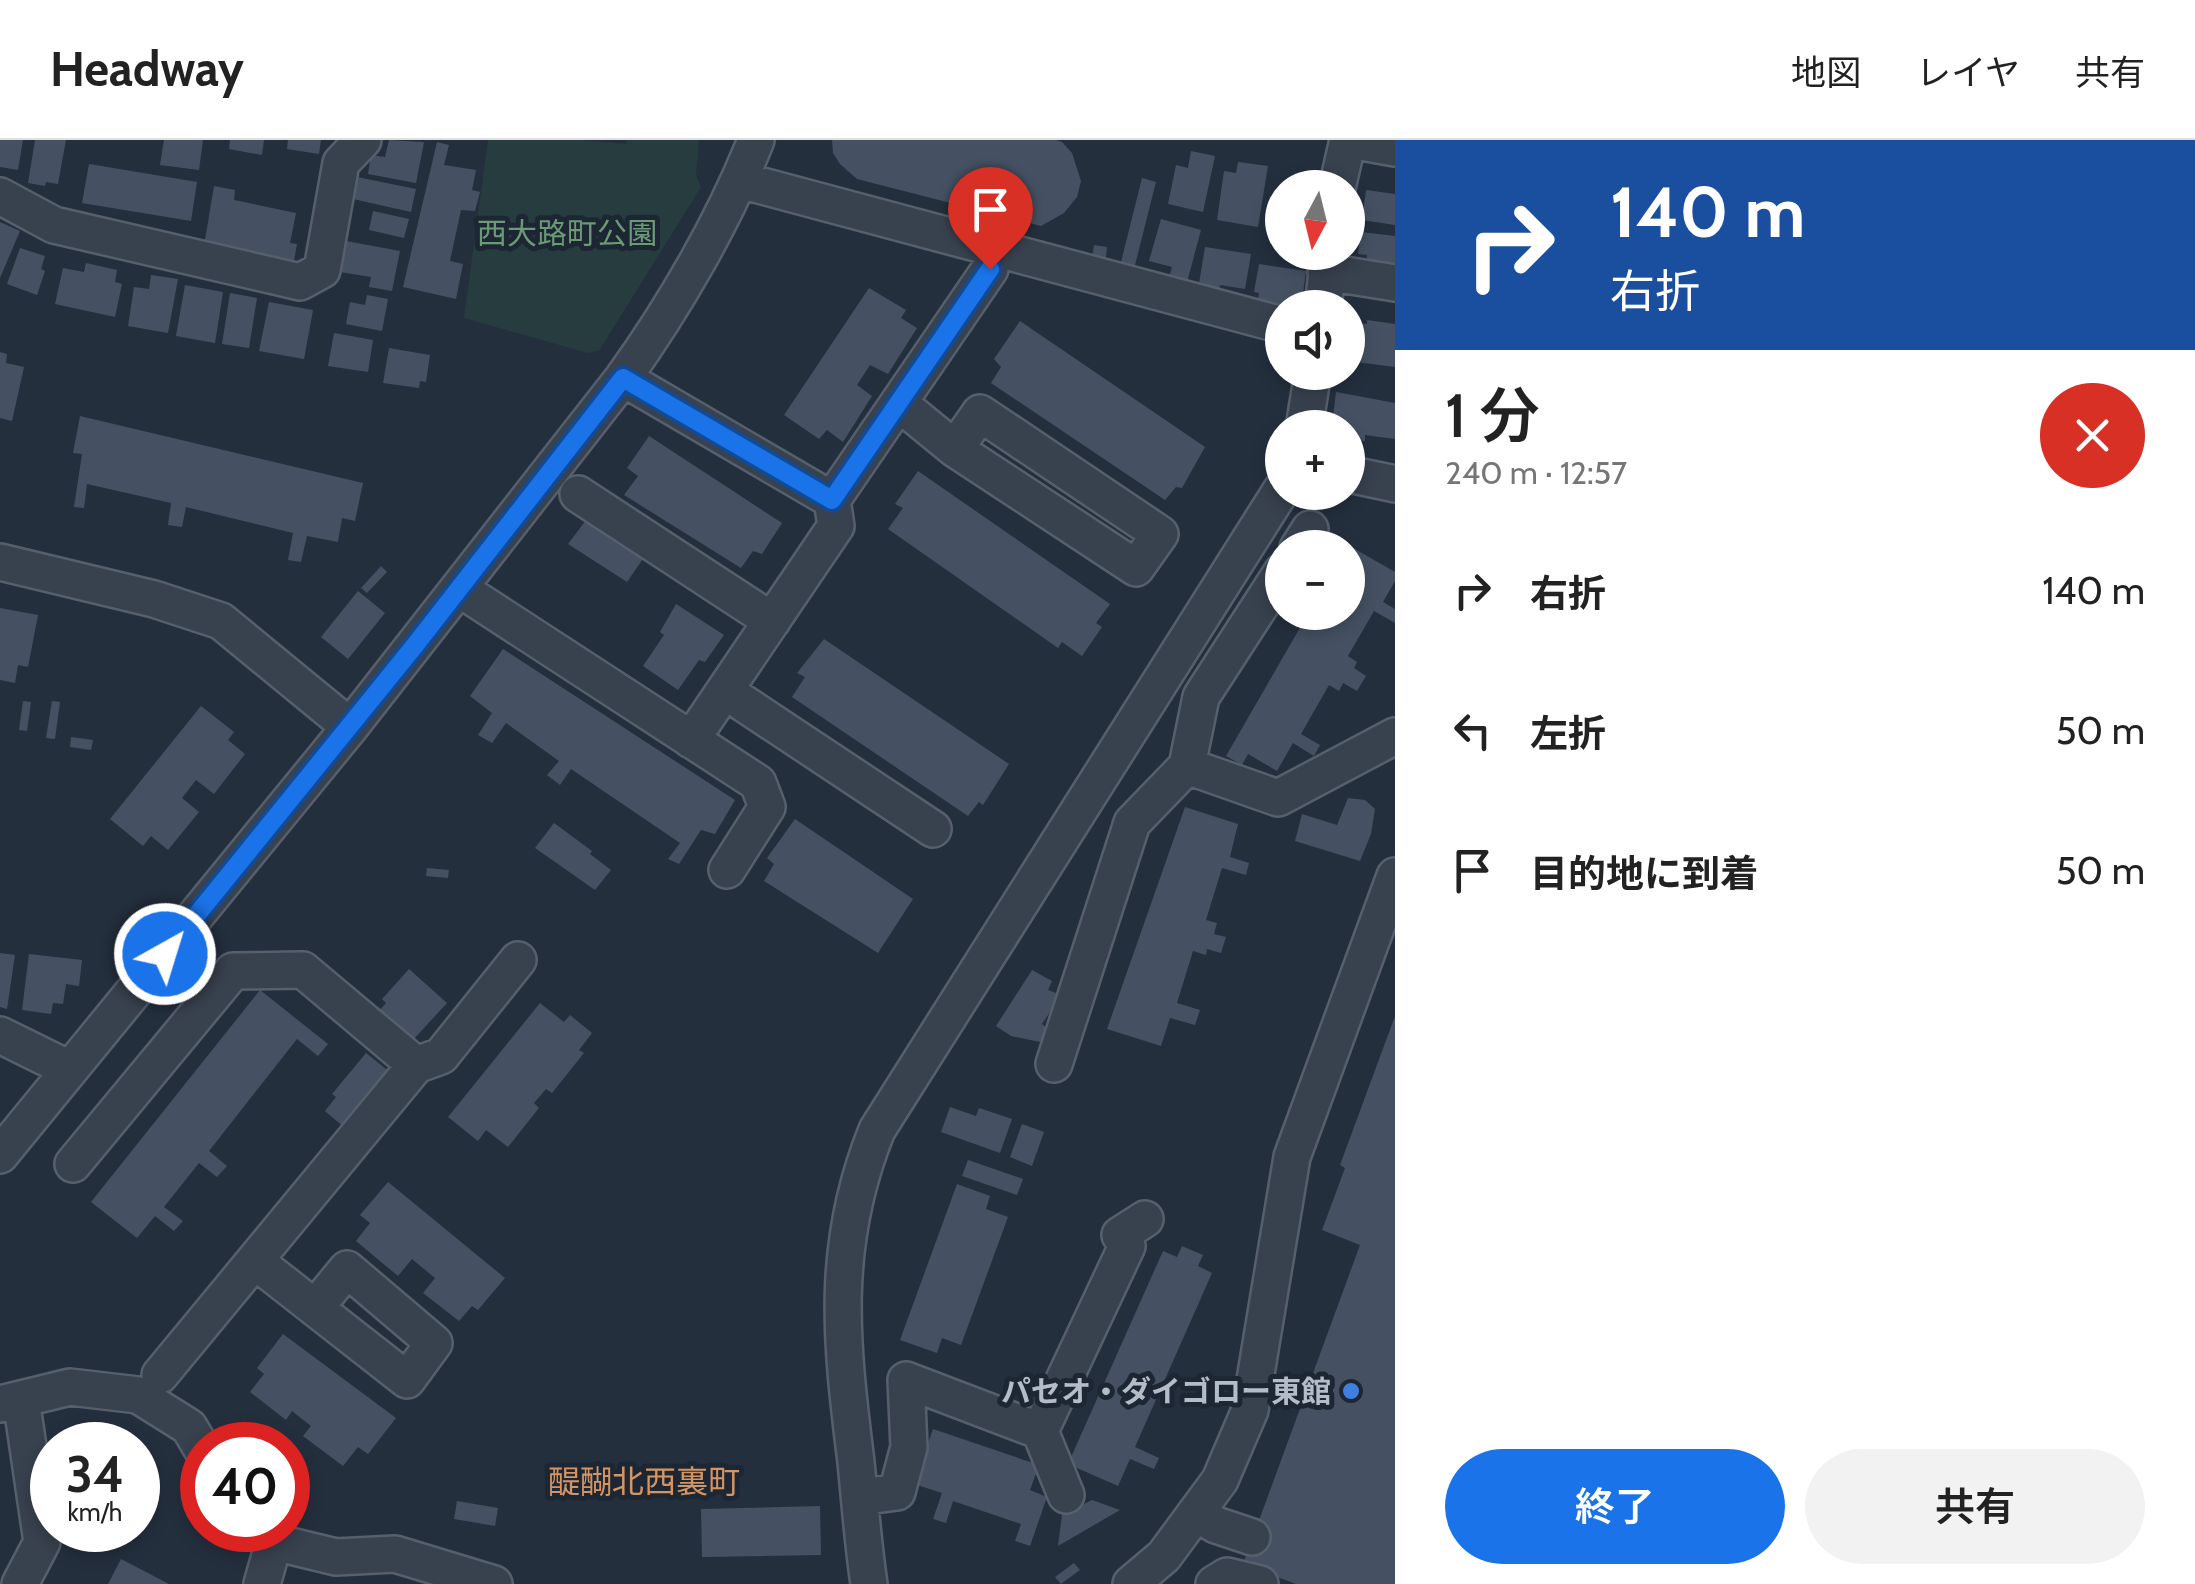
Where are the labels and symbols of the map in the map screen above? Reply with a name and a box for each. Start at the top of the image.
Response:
pin [948,167,1033,270]
north arrow [1265,170,1365,270]
park label: 西大路町公園 [477,215,657,252]
position arrow [113,902,217,1006]
place label: パセオ・ダイゴロー東館 [1001,1373,1331,1410]
marker: パセオ・ダイゴロー東館 [1340,1380,1362,1402]
speed limit sign: 40 [180,1422,310,1552]
district label: 醍醐北西裏町 [548,1462,740,1501]

